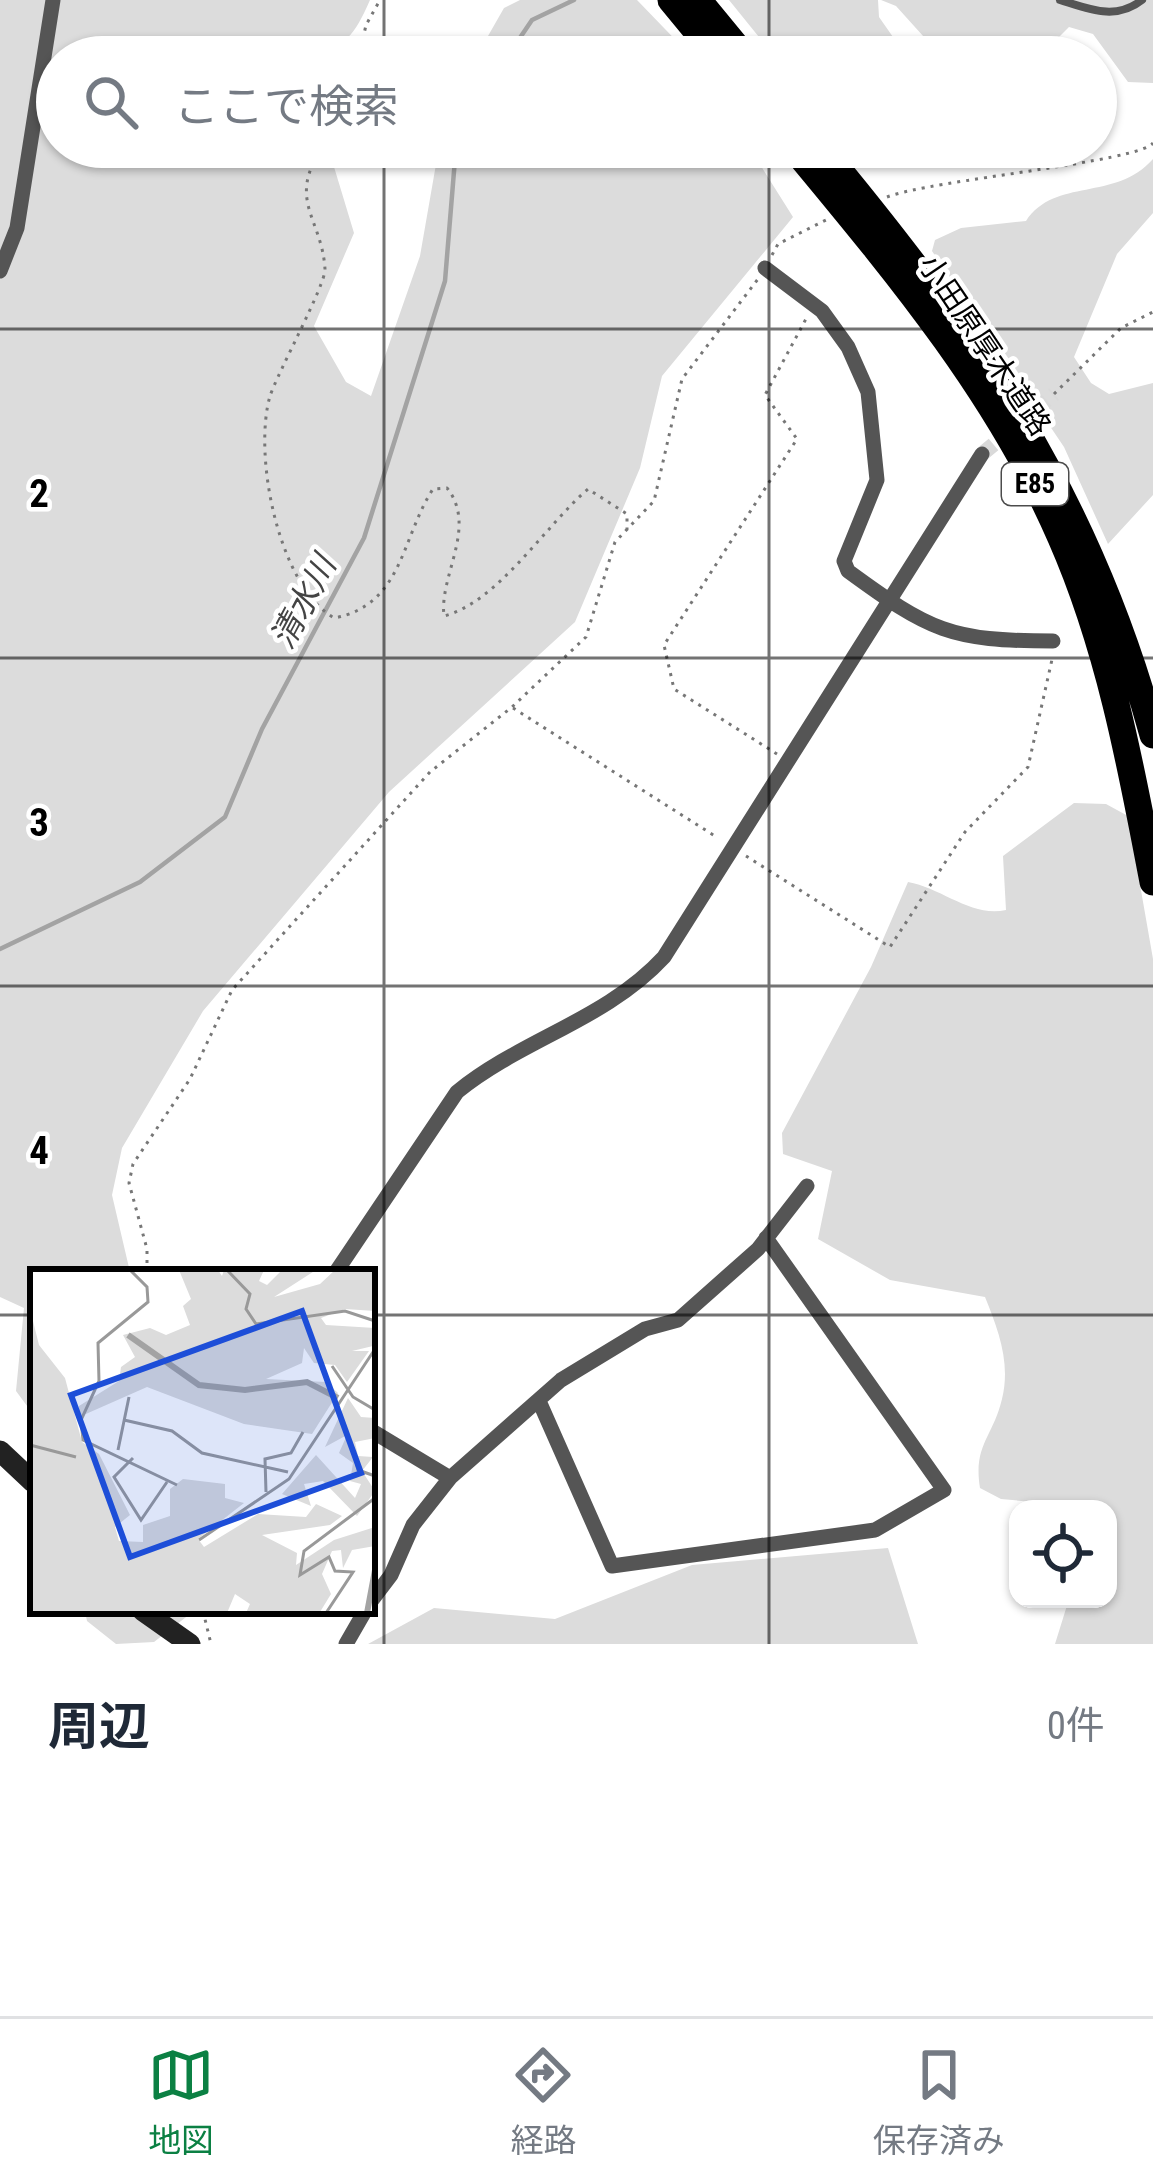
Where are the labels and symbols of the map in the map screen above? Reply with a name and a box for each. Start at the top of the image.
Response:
street label: 小田原厚木道路 [912,248,1058,442]
road number: E85 [1002,463,1068,505]
text: 2 [29,471,49,517]
water label: 清水川 [263,546,345,655]
text: 3 [29,800,49,846]
text: 4 [29,1128,49,1174]
inset map [30,1269,375,1614]

